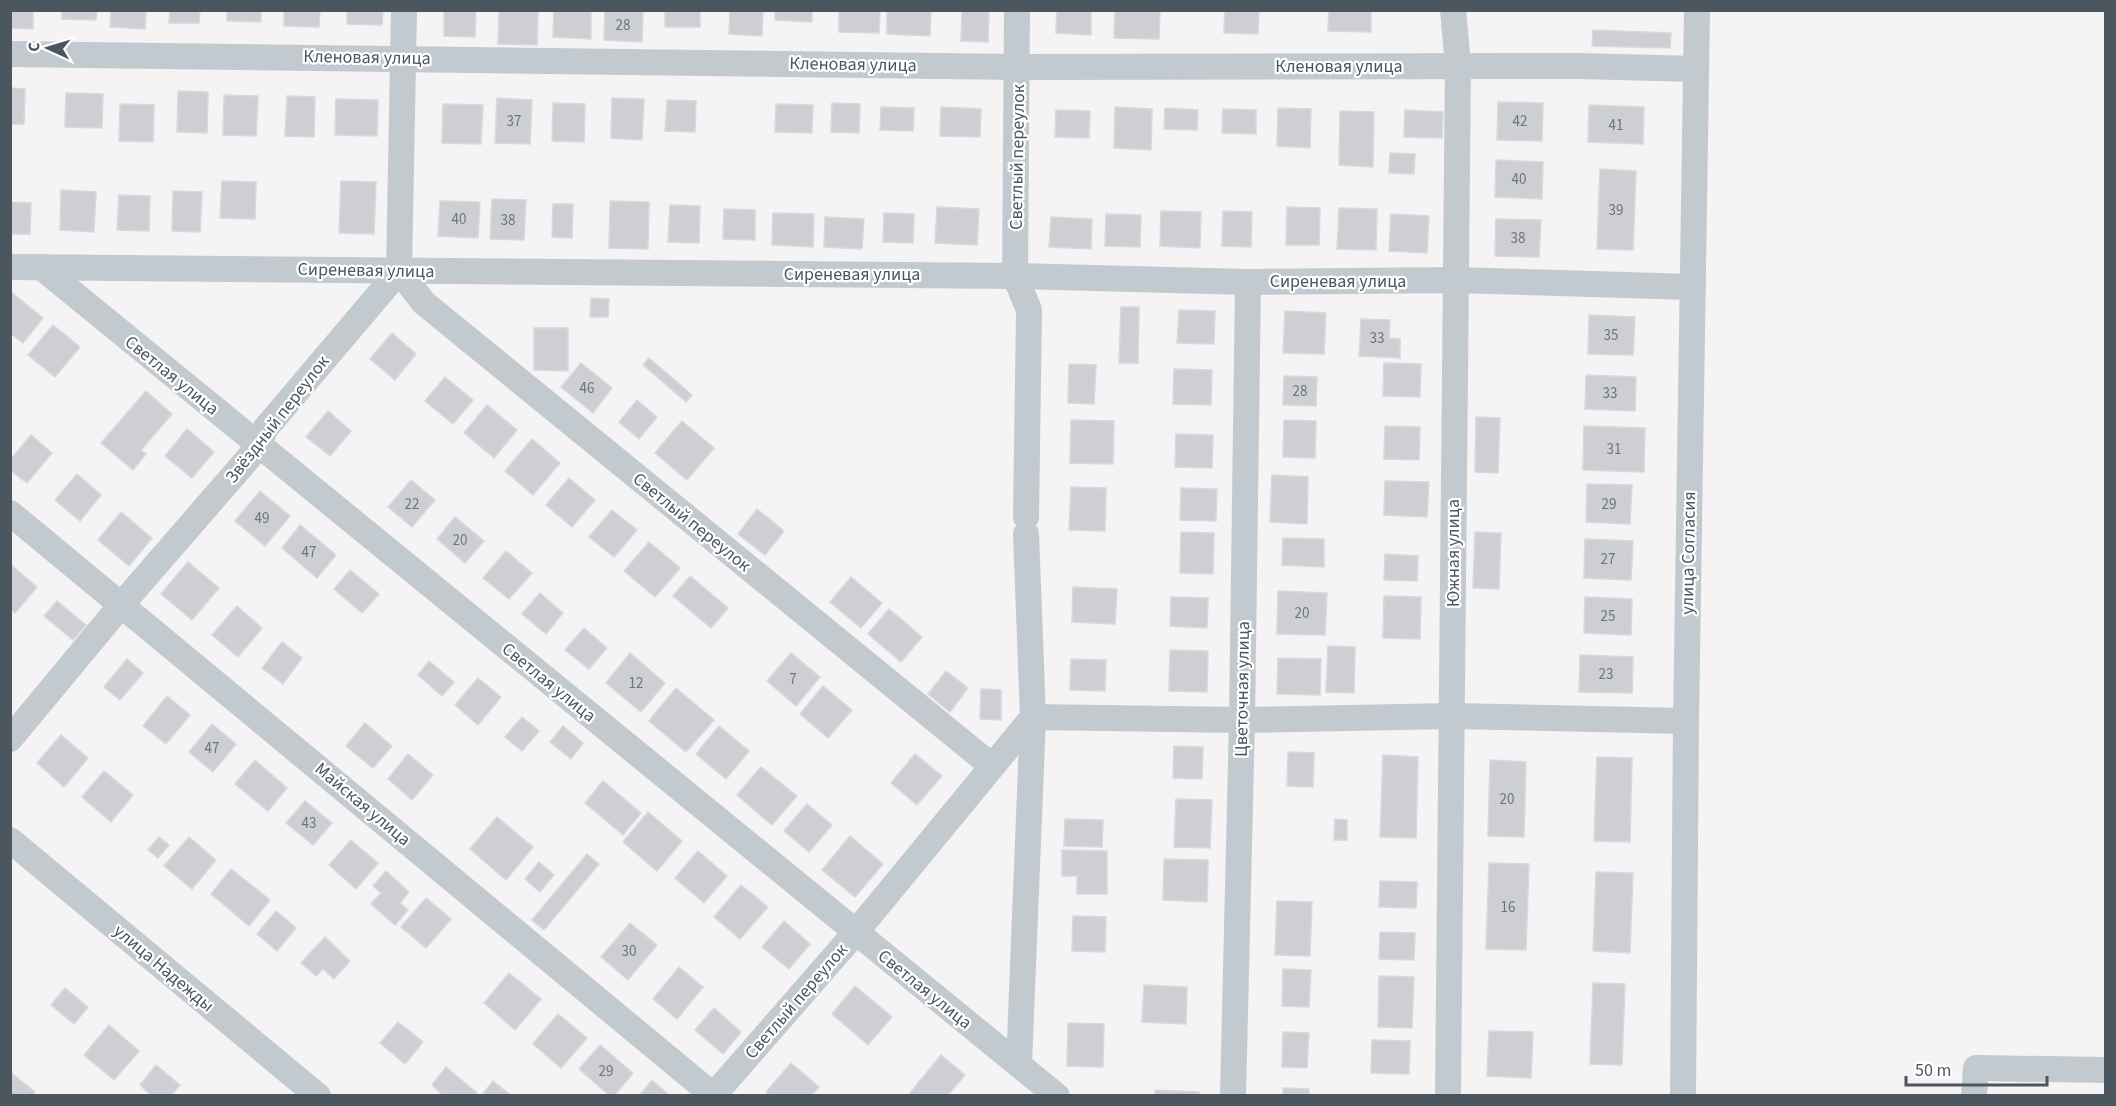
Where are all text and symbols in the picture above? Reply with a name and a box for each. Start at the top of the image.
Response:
house number: 28 [616,15,630,36]
north arrow [18,18,78,78]
text: С [23,42,45,52]
street label: Кленовая улица [303,44,431,71]
street label: Кленовая улица [789,51,917,78]
street label: Кленовая улица [1275,54,1403,79]
street label: Светлый переулок [1004,84,1031,230]
house number: 37 [507,111,521,132]
house number: 42 [1513,111,1527,132]
house number: 41 [1609,115,1623,136]
house number: 40 [1512,169,1526,190]
house number: 39 [1609,200,1623,221]
house number: 40 [452,209,466,230]
house number: 38 [501,210,515,231]
house number: 38 [1511,228,1525,249]
street label: Сиреневая улица [297,257,435,284]
street label: Сиреневая улица [784,262,920,287]
street label: Сиреневая улица [1270,269,1406,294]
house number: 35 [1604,325,1618,346]
house number: 33 [1370,328,1384,349]
street label: Светлая улица [119,330,224,421]
street label: Звёздный переулок [219,350,335,489]
house number: 46 [580,378,594,399]
house number: 28 [1293,381,1307,402]
house number: 33 [1603,383,1617,404]
house number: 31 [1607,439,1621,460]
street label: Светлый переулок [627,467,756,578]
street label: улица Согласия [1675,491,1702,615]
house number: 22 [405,494,419,515]
house number: 29 [1602,494,1616,515]
street label: Южная улица [1441,499,1466,607]
house number: 49 [255,508,269,529]
house number: 20 [453,530,467,551]
house number: 47 [302,542,316,563]
house number: 27 [1601,549,1615,570]
house number: 20 [1295,603,1309,624]
house number: 25 [1601,606,1615,627]
street label: Цветочная улица [1229,621,1256,757]
street label: Светлая улица [496,637,601,728]
house number: 23 [1599,664,1613,685]
house number: 7 [789,669,797,690]
house number: 12 [629,673,643,694]
house number: 47 [205,738,219,759]
street label: Майская улица [309,757,416,852]
house number: 20 [1500,789,1514,810]
house number: 43 [302,813,316,834]
house number: 16 [1501,897,1515,918]
street label: улица Надежды [108,919,219,1018]
street label: Светлый переулок [739,938,854,1064]
house number: 30 [622,941,636,962]
street label: Светлая улица [872,944,977,1035]
scale bar [1906,1049,2047,1087]
text: 50 m [1915,1058,1951,1083]
house number: 29 [599,1061,613,1082]

